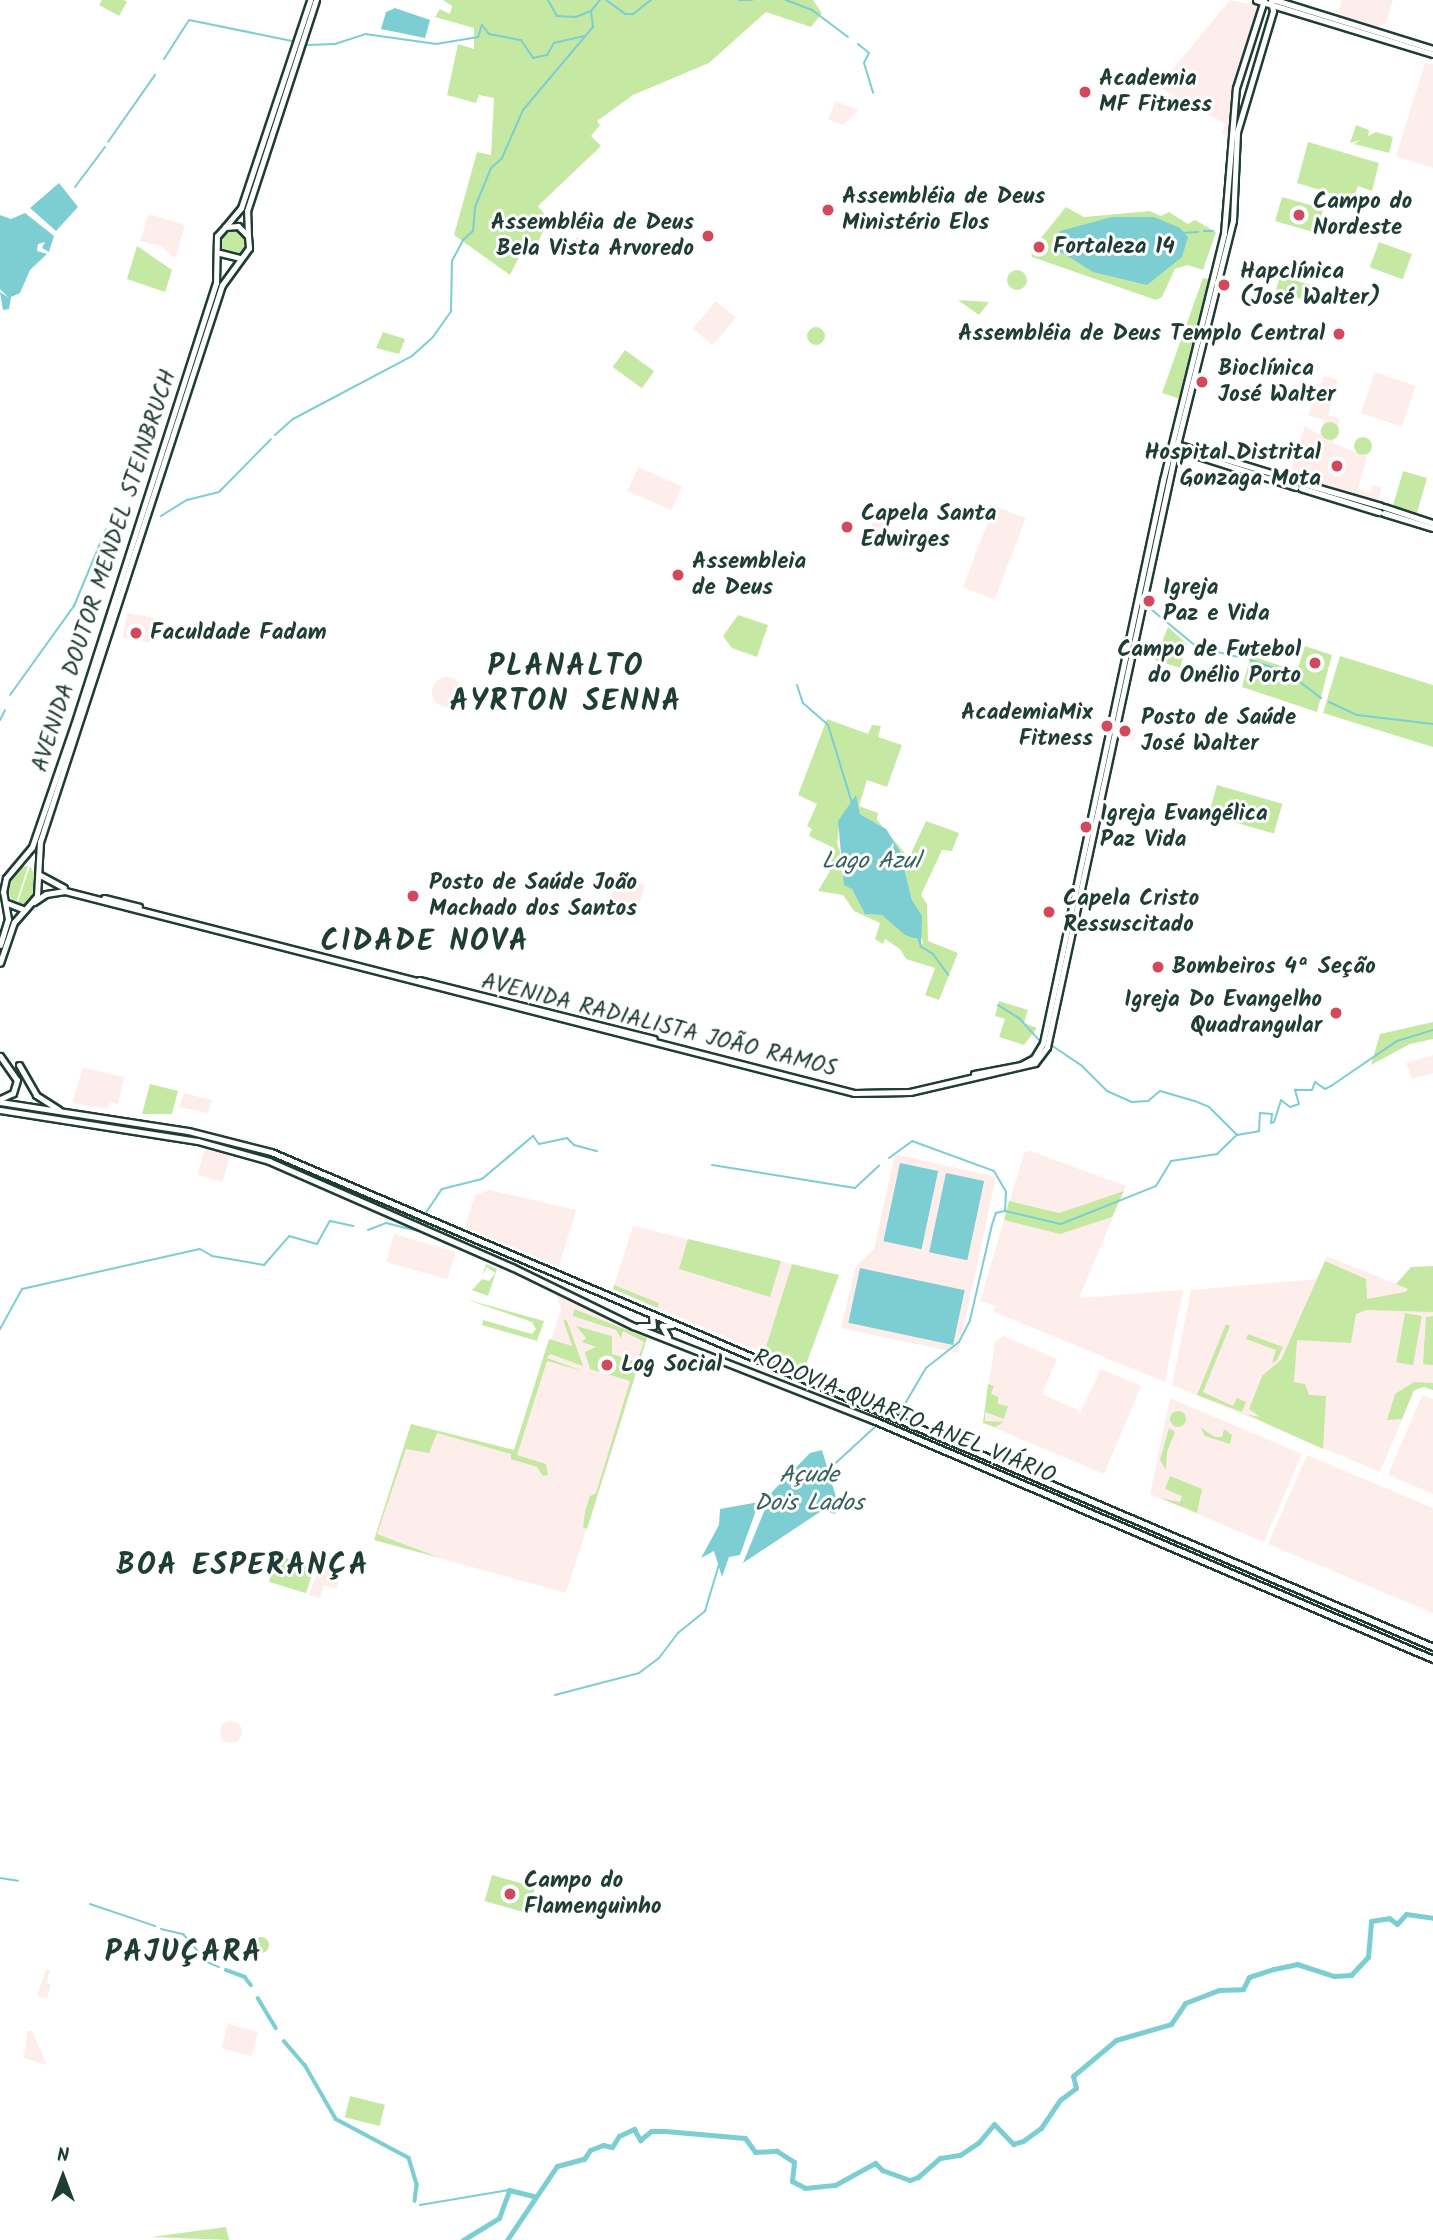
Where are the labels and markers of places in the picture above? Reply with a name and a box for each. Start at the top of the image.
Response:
place label: Academia MF Fitness [1099,65,1212,119]
marker: Academia MF Fitness [1077,84,1093,100]
place label: Assembléia de Deus Ministério Elos [842,183,1045,237]
place label: Campo do Nordeste [1313,188,1412,242]
marker: Assembléia de Deus Ministério Elos [820,202,836,218]
marker: Campo do Nordeste [1291,207,1307,223]
place label: Assembléia de Deus Bela Vista Arvoredo [491,209,694,263]
marker: Assembléia de Deus Bela Vista Arvoredo [700,228,716,244]
place label: Fortaleza 14 [1053,233,1175,261]
marker: Fortaleza 14 [1031,239,1047,255]
place label: Hapclínica (José Walter) [1240,258,1381,312]
marker: Hapclínica (José Walter) [1214,275,1234,295]
place label: Assembléia de Deus Templo Central [958,320,1325,348]
marker: Assembléia de Deus Templo Central [1331,326,1347,342]
place label: Bioclínica José Walter [1218,355,1336,409]
marker: Bioclínica José Walter [1192,372,1212,392]
place label: Hospital Distrital Gonzaga Mota [1144,439,1321,493]
marker: Hospital Distrital Gonzaga Mota [1327,456,1347,476]
place label: Capela Santa Edwirges [861,500,996,554]
marker: Capela Santa Edwirges [839,519,855,535]
place label: Assembleia de Deus [692,548,806,602]
marker: Assembleia de Deus [670,567,686,583]
place label: Igreja Paz e Vida [1163,574,1270,628]
marker: Igreja Paz e Vida [1141,593,1157,609]
place label: Faculdade Fadam [150,619,327,647]
marker: Faculdade Fadam [128,625,144,641]
place label: Campo de Futebol do Onélio Porto [1117,636,1301,690]
marker: Campo de Futebol do Onélio Porto [1307,655,1323,671]
place label: AcademiaMix Fitness [961,699,1093,753]
place label: Posto de Saúde José Walter [1141,704,1296,758]
marker: AcademiaMix Fitness [1099,718,1115,734]
marker: Posto de Saúde José Walter [1115,721,1135,741]
place label: Igreja Evangélica Paz Vida [1100,800,1268,854]
marker: Igreja Evangélica Paz Vida [1078,819,1094,835]
place label: Posto de Saúde João Machado dos Santos [429,869,637,923]
place label: Capela Cristo Ressuscitado [1063,885,1199,939]
marker: Posto de Saúde João Machado dos Santos [403,886,423,906]
marker: Capela Cristo Ressuscitado [1041,904,1057,920]
place label: Bombeiros 4ª Seção [1172,953,1376,981]
marker: Bombeiros 4ª Seção [1150,959,1166,975]
place label: Igreja Do Evangelho Quadrangular [1124,986,1322,1040]
marker: Igreja Do Evangelho Quadrangular [1328,1005,1344,1021]
place label: Log Social [621,1351,722,1379]
marker: Log Social [599,1357,615,1373]
place label: Campo do Flamenguinho [524,1867,662,1921]
marker: Campo do Flamenguinho [502,1886,518,1902]

